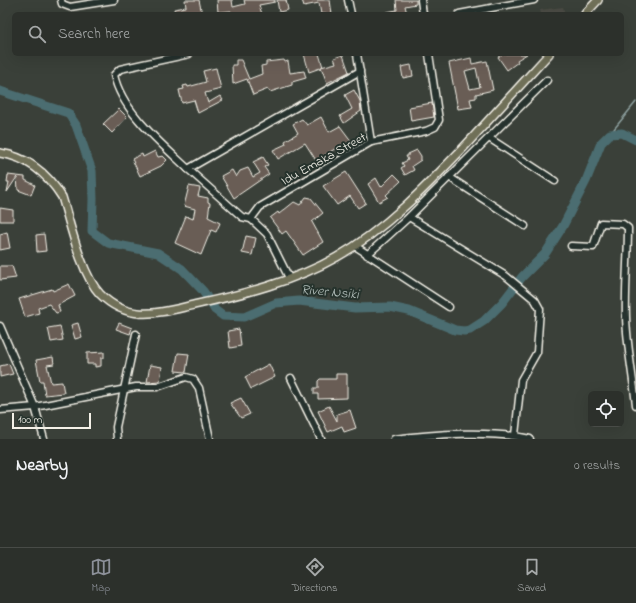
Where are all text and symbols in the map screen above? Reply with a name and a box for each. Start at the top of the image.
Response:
search box [12,12,624,56]
icon: search [26,23,48,45]
text: Search here [58,23,130,45]
street label: Idu Emaka Street [278,128,370,191]
water label: River Nsiki [300,280,361,306]
map controls [588,391,624,427]
button: locate [588,391,624,427]
scale bar [12,411,91,430]
text: 100 m [18,412,42,428]
text: Nearby [16,453,68,478]
text: 0 results [574,456,620,475]
tab: Map [90,556,112,596]
tab: Directions [292,556,337,596]
tab: Saved [517,556,546,596]

